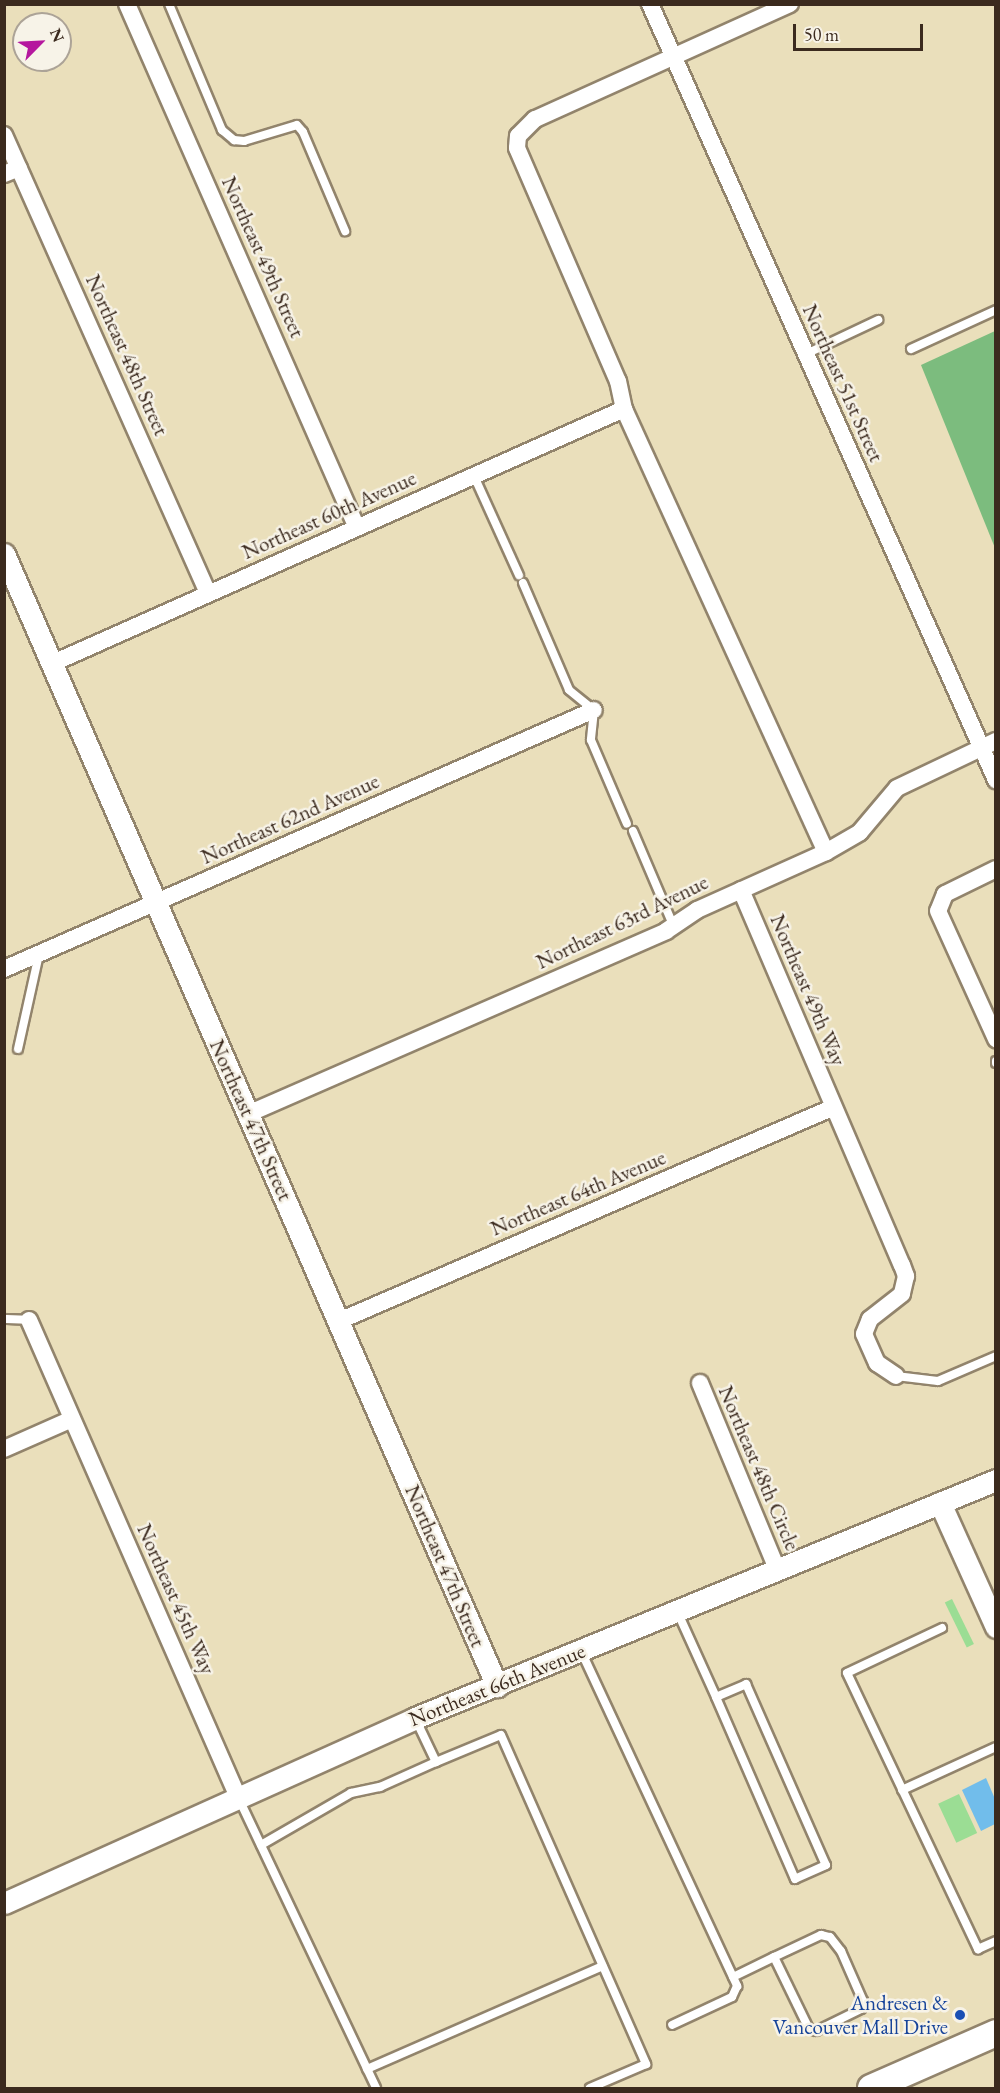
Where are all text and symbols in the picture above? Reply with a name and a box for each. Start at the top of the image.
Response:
north arrow [12,12,72,72]
scale bar [796,12,926,50]
text: 50 m [804,23,839,46]
text: N [45,25,69,45]
street label: Northeast 49th Street [216,173,310,341]
street label: Northeast 48th Street [80,271,174,439]
street label: Northeast 51st Street [797,300,889,466]
street label: Northeast 60th Avenue [238,465,420,565]
street label: Northeast 62nd Avenue [197,768,383,870]
street label: Northeast 63rd Avenue [532,869,712,975]
street label: Northeast 49th Way [765,911,851,1069]
street label: Northeast 47th Street [204,1036,298,1204]
street label: Northeast 64th Avenue [487,1145,669,1241]
street label: Northeast 48th Circle [713,1382,805,1554]
street label: Northeast 47th Street [400,1481,490,1651]
street label: Northeast 45th Way [132,1520,220,1678]
street label: Northeast 66th Avenue [405,1638,589,1732]
place label: Andresen & Vancouver Mall Drive [773,1990,948,2040]
marker: Andresen & Vancouver Mall Drive [953,2008,967,2022]

